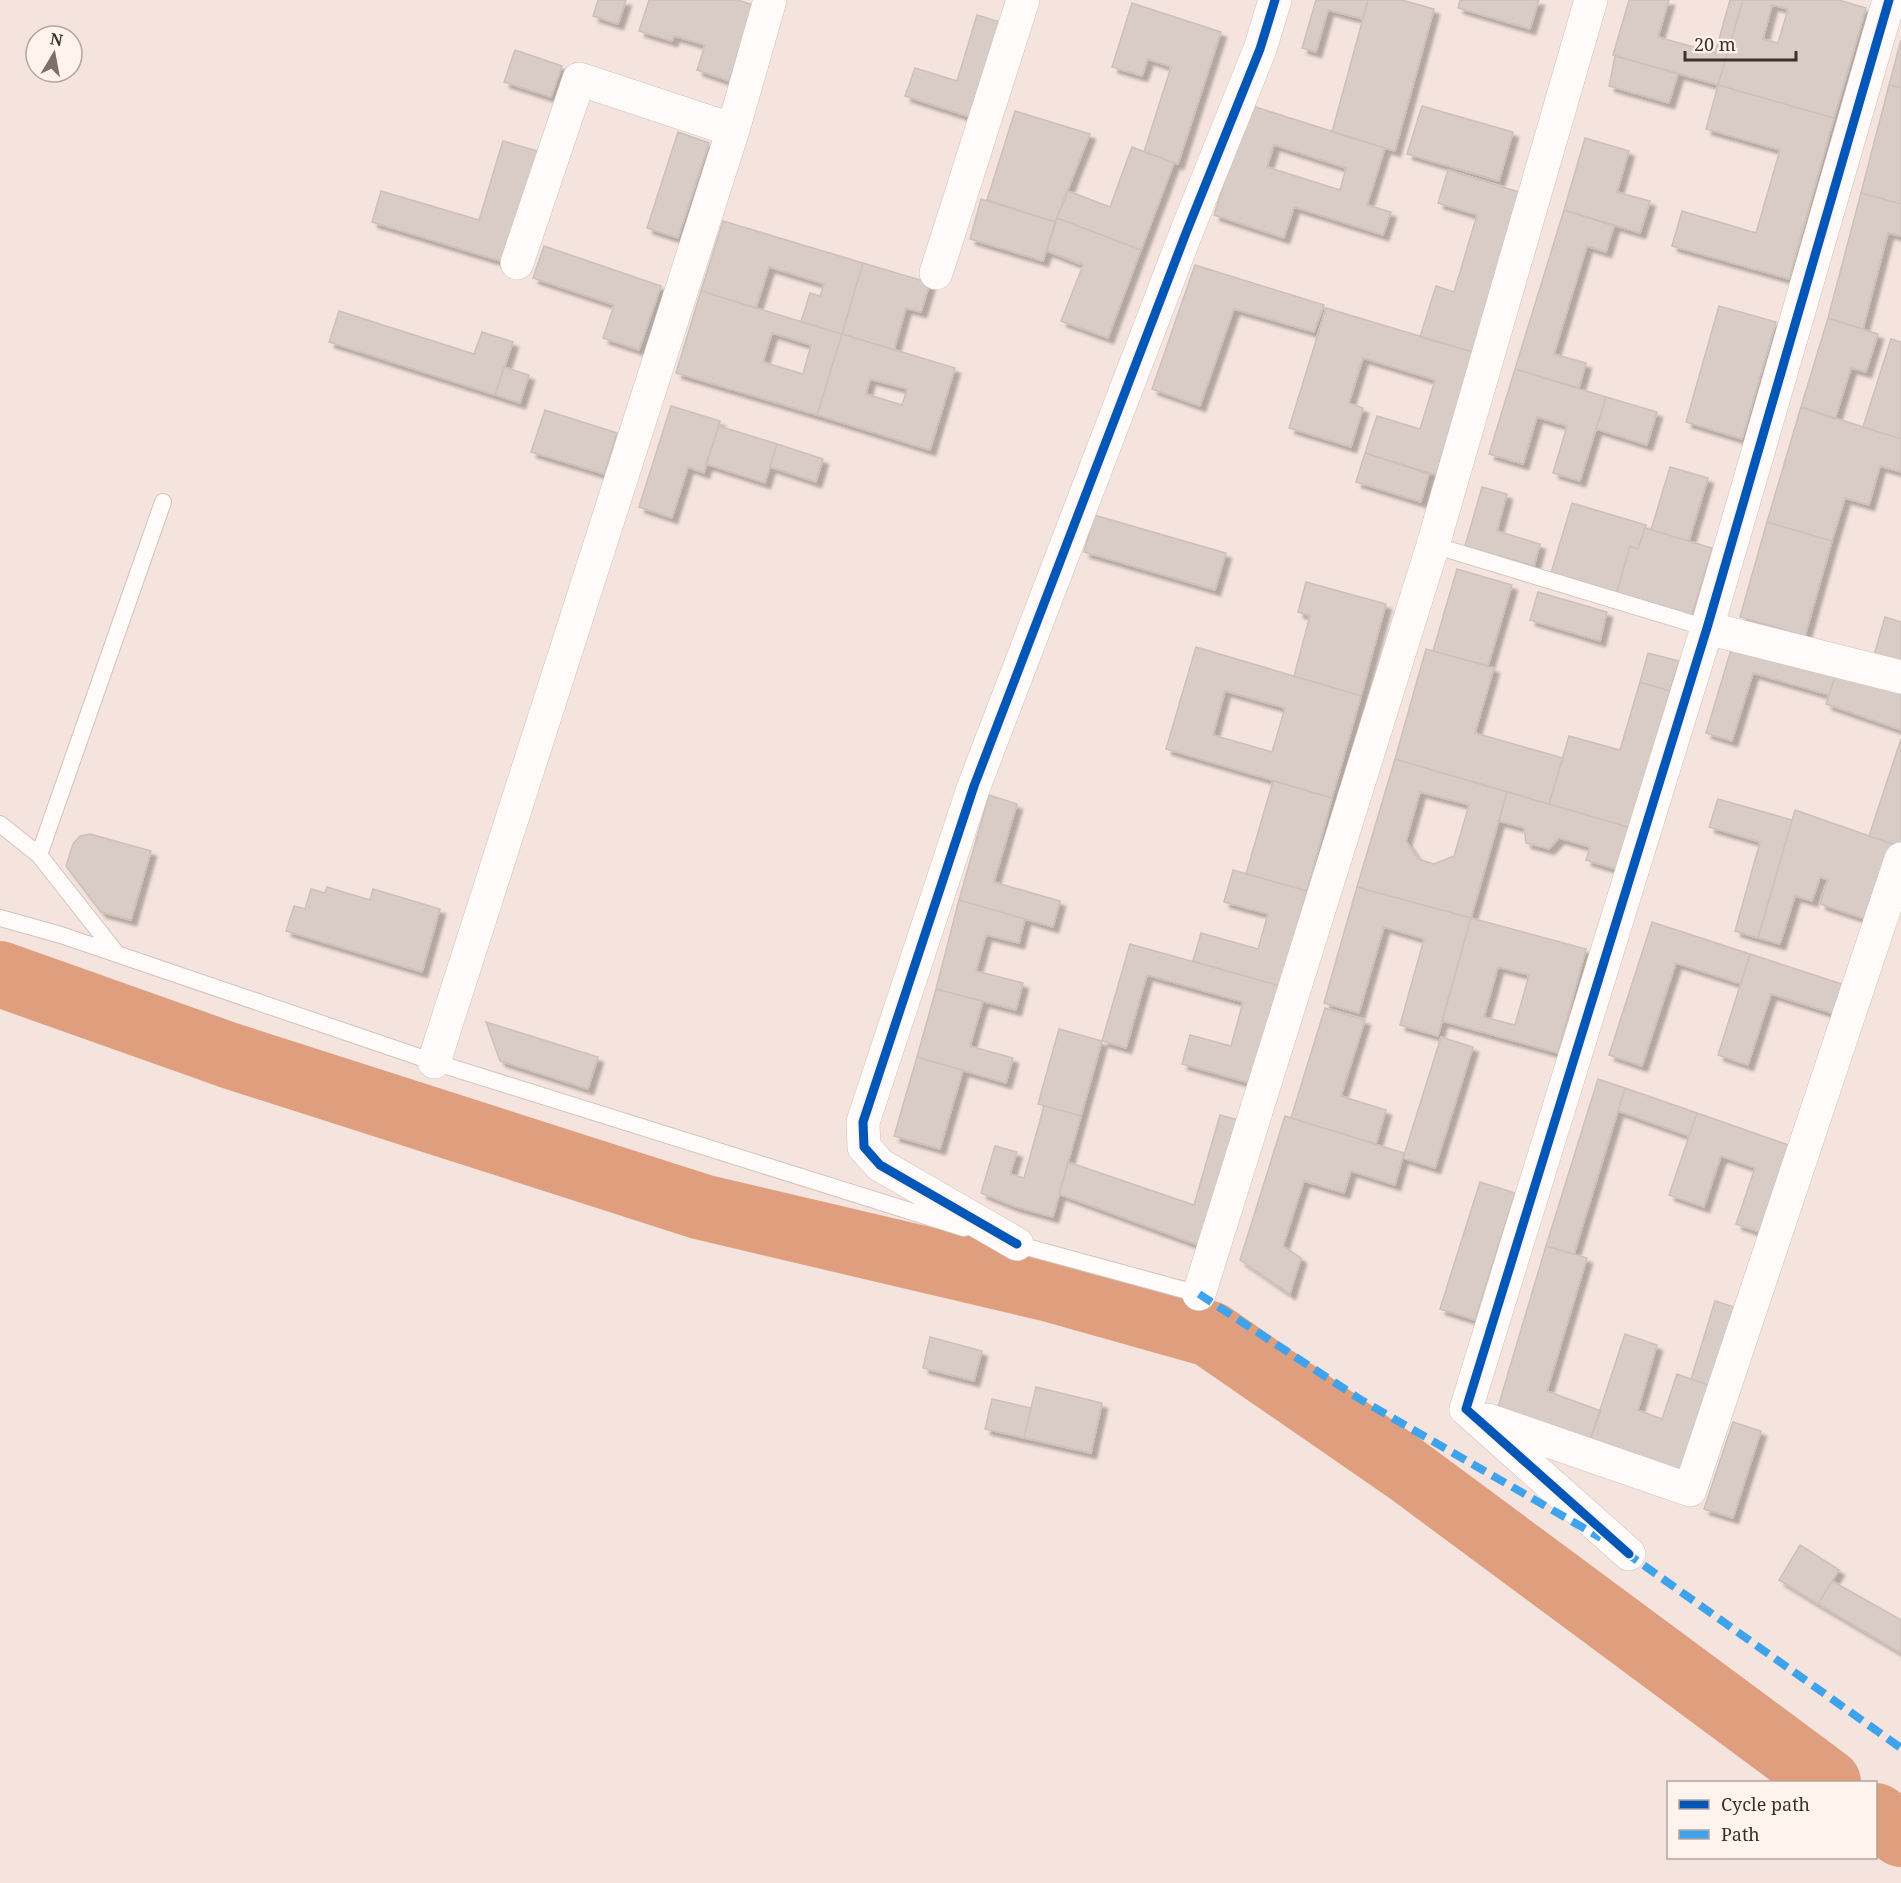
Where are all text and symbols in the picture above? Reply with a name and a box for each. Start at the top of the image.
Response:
north arrow [24,24,84,84]
scale bar [1685,24,1796,62]
text: N [48,27,65,51]
text: 20 m [1694,32,1736,56]
legend [1667,1781,1877,1859]
text: Cycle path [1721,1792,1810,1816]
text: Path [1721,1822,1760,1846]

